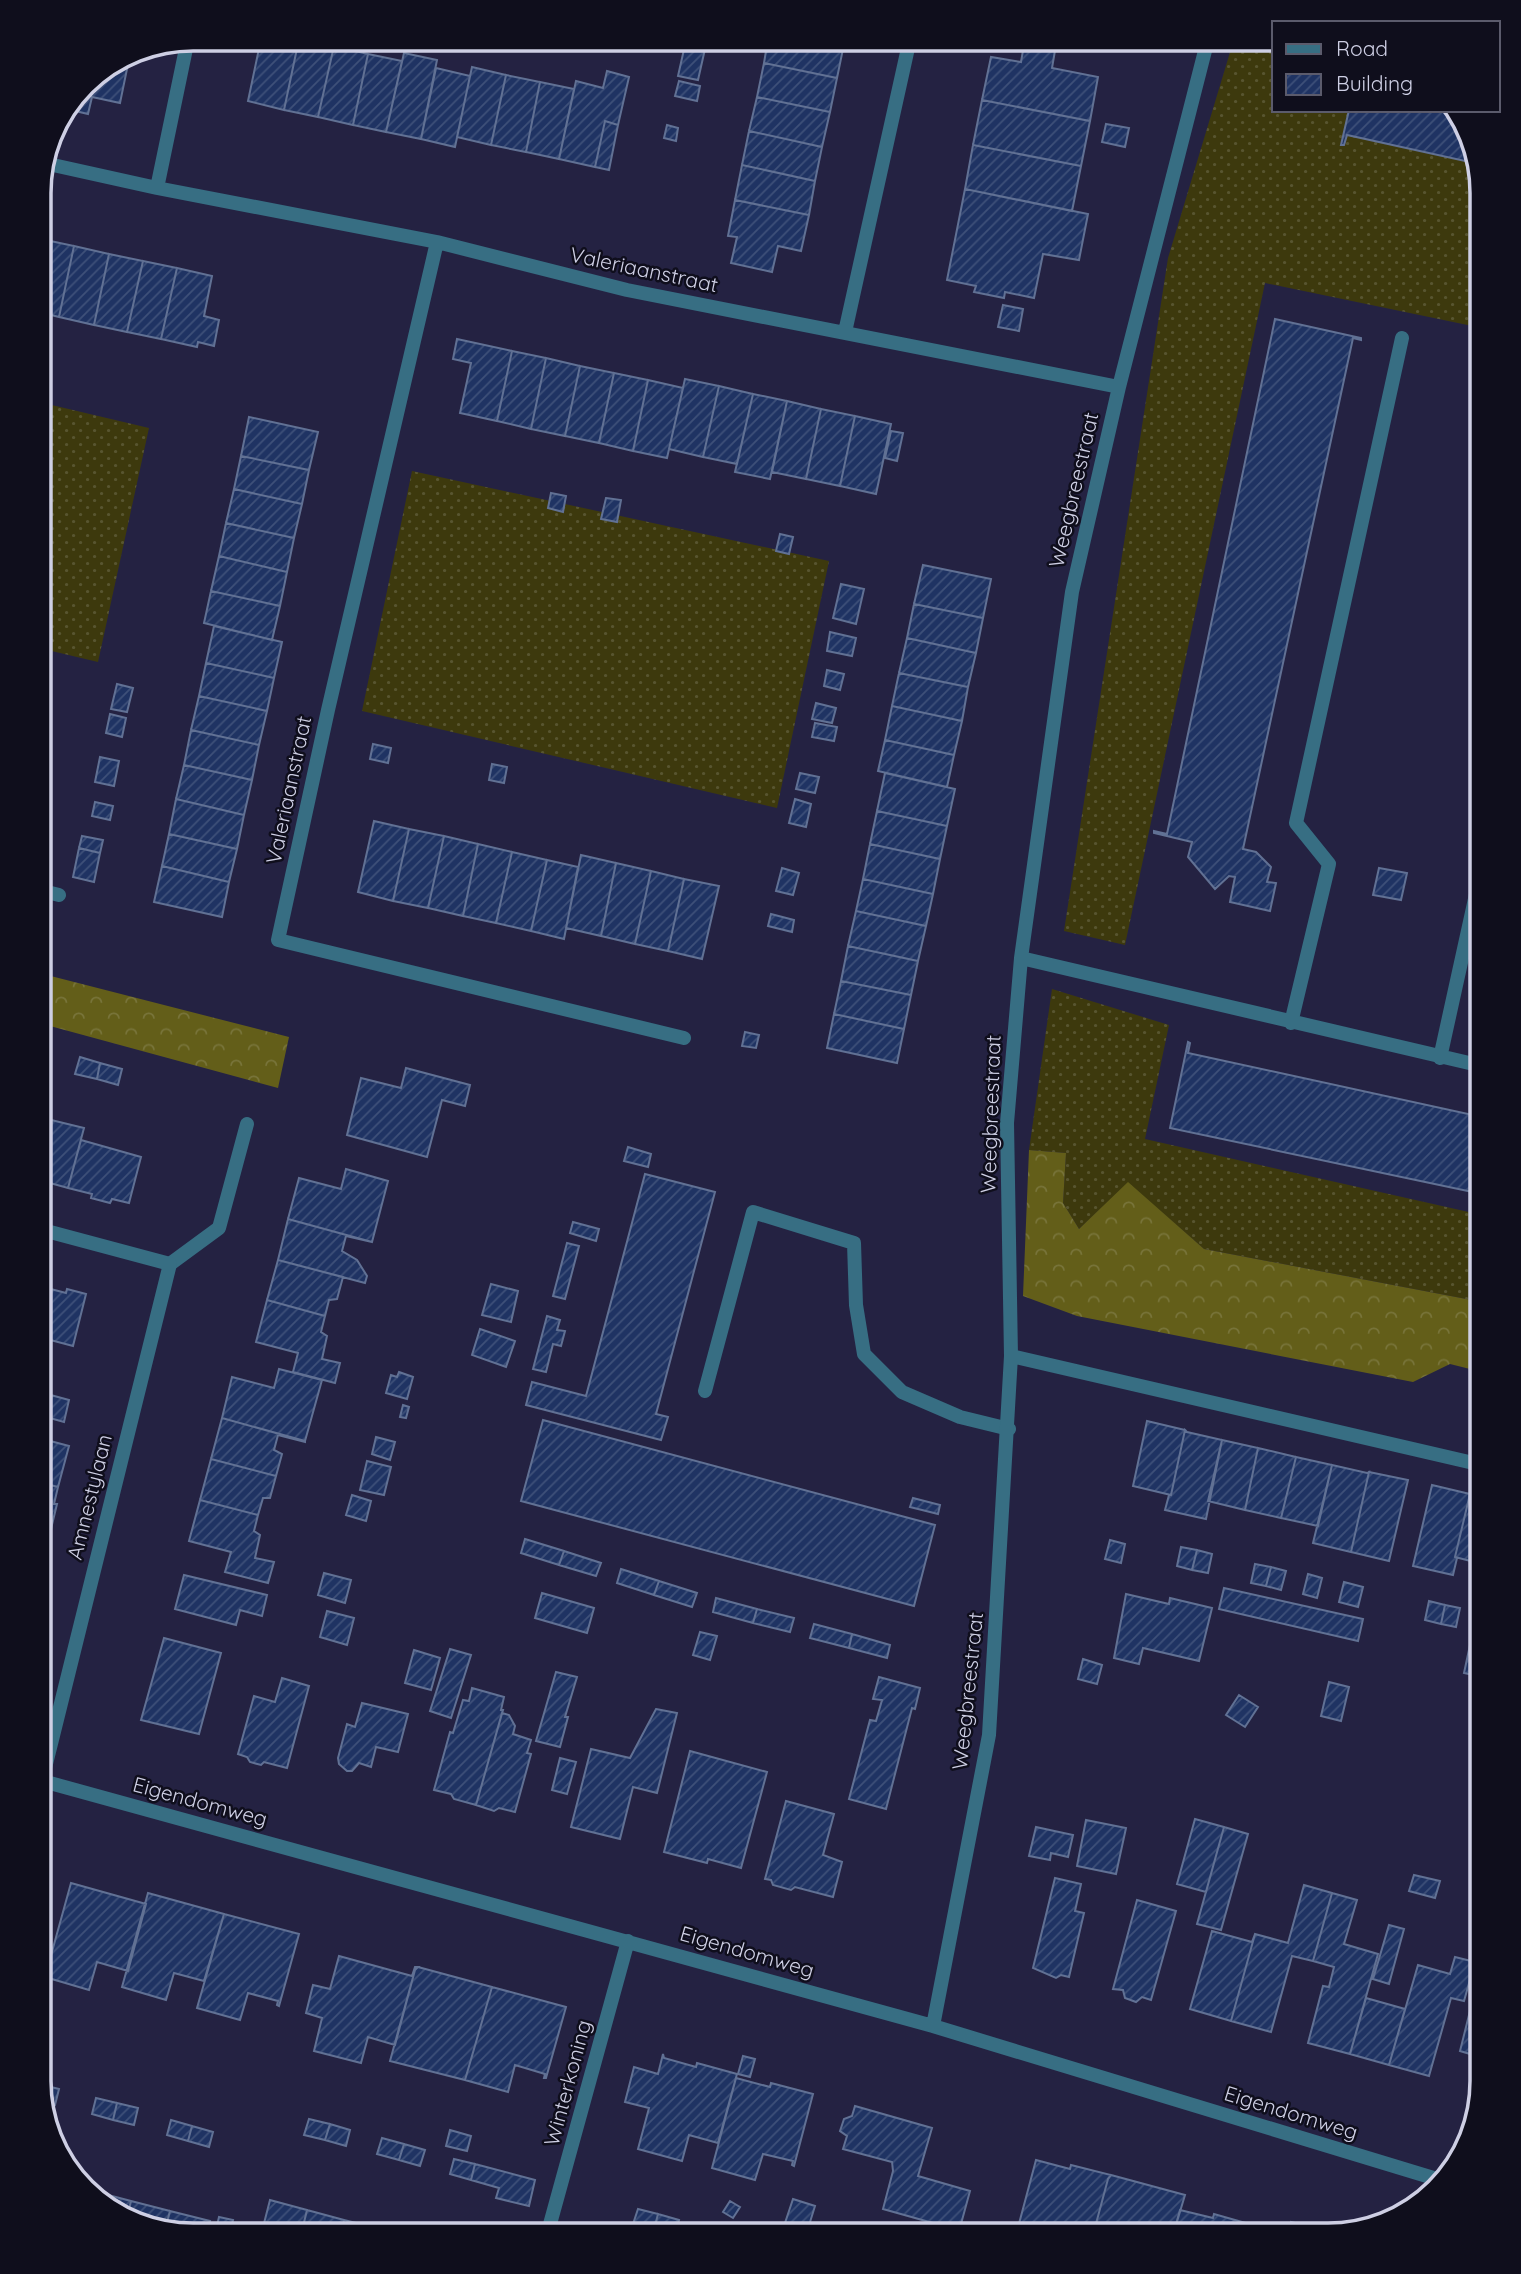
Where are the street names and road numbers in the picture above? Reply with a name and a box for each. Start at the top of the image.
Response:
street label: Valeriaanstraat [568,241,721,297]
street label: Weegbreestraat [1043,410,1104,570]
street label: Valeriaanstraat [260,713,316,866]
street label: Weegbreestraat [974,1034,1006,1194]
street label: Amnestylaan [61,1431,117,1562]
street label: Weegbreestraat [946,1611,988,1771]
street label: Eigendomweg [130,1771,270,1831]
street label: Eigendomweg [677,1919,817,1983]
street label: Winterkoning [538,2017,596,2149]
street label: Eigendomweg [1221,2079,1361,2145]

